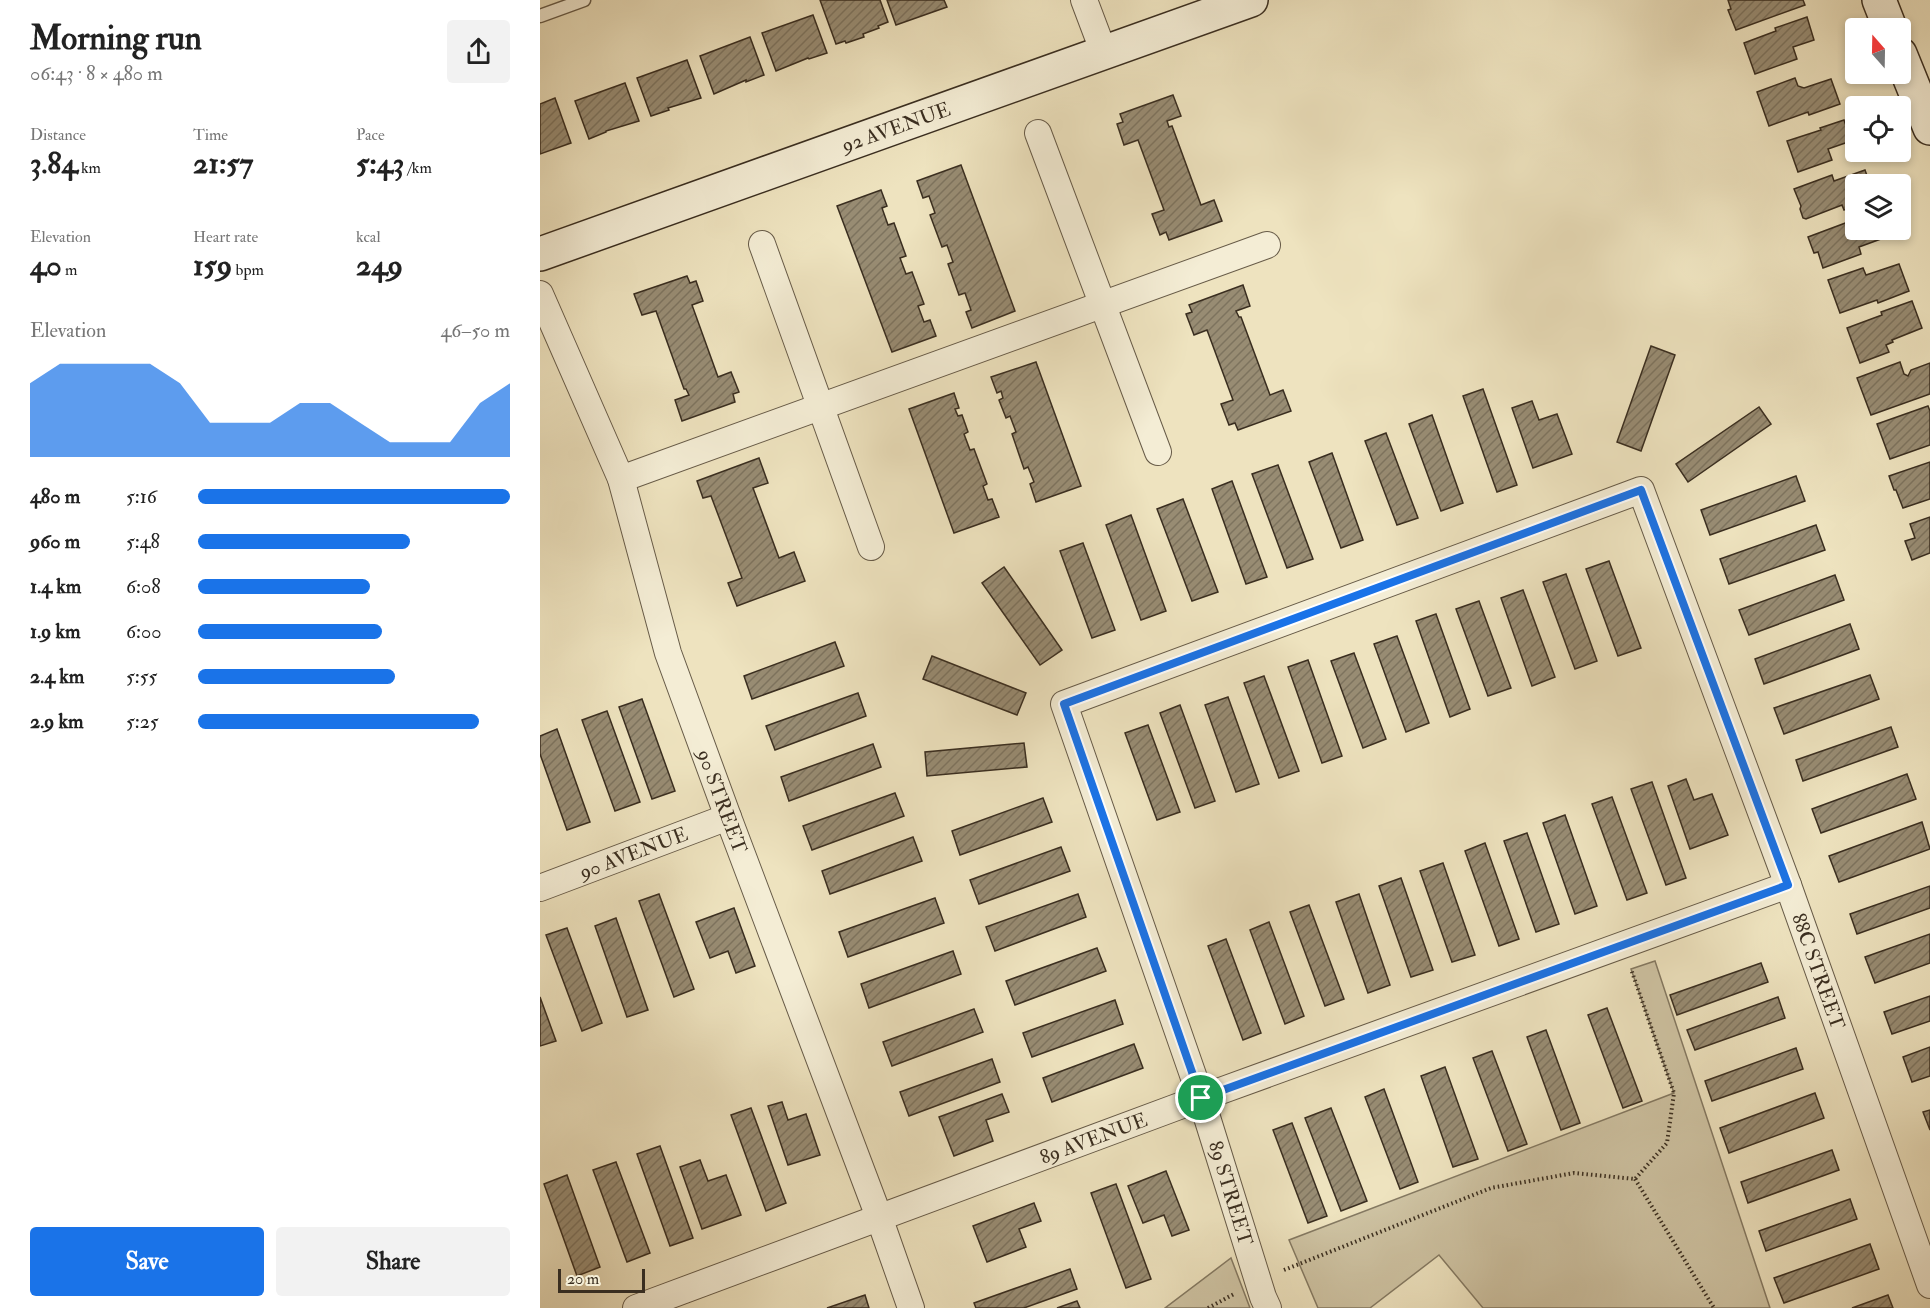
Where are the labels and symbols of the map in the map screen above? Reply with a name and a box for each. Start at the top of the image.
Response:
north arrow [1845,18,1911,84]
street label: 92 AVENUE [837,96,954,159]
street label: 90 STREET [691,744,753,857]
street label: 90 AVENUE [574,821,691,886]
street label: 88C STREET [1786,910,1850,1033]
pin [1175,1072,1226,1123]
street label: 89 AVENUE [1036,1107,1151,1170]
street label: 89 STREET [1203,1138,1258,1248]
scale bar [558,1266,645,1294]

